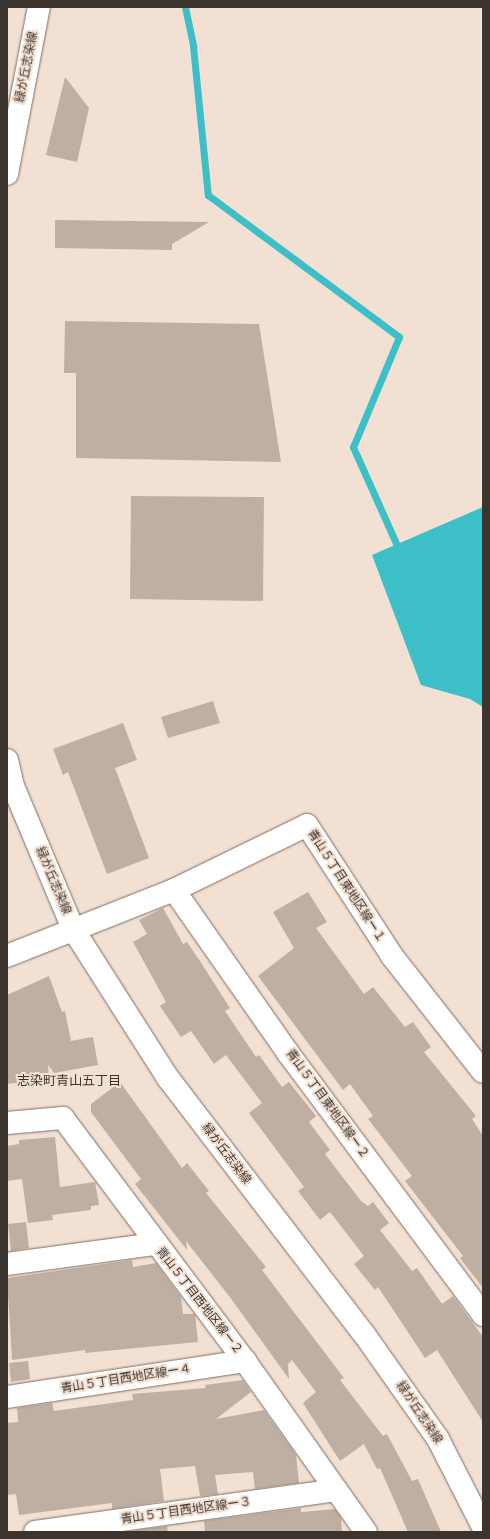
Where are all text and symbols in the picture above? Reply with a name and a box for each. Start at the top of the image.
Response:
street label: 緑が丘志染線 [13,30,41,104]
street label: 青山５丁目東地区線ー１ [304,827,388,945]
street label: 緑が丘志染線 [32,845,74,917]
street label: 青山５丁目東地区線ー２ [282,1046,372,1162]
district label: 志染町青山五丁目 [17,1073,121,1089]
street label: 緑が丘志染線 [199,1121,253,1187]
street label: 青山５丁目西地区線ー２ [153,1245,245,1357]
street label: 青山５丁目西地区線ー４ [60,1362,192,1396]
street label: 緑が丘志染線 [393,1379,445,1447]
street label: 青山５丁目西地区線ー３ [120,1495,252,1527]

